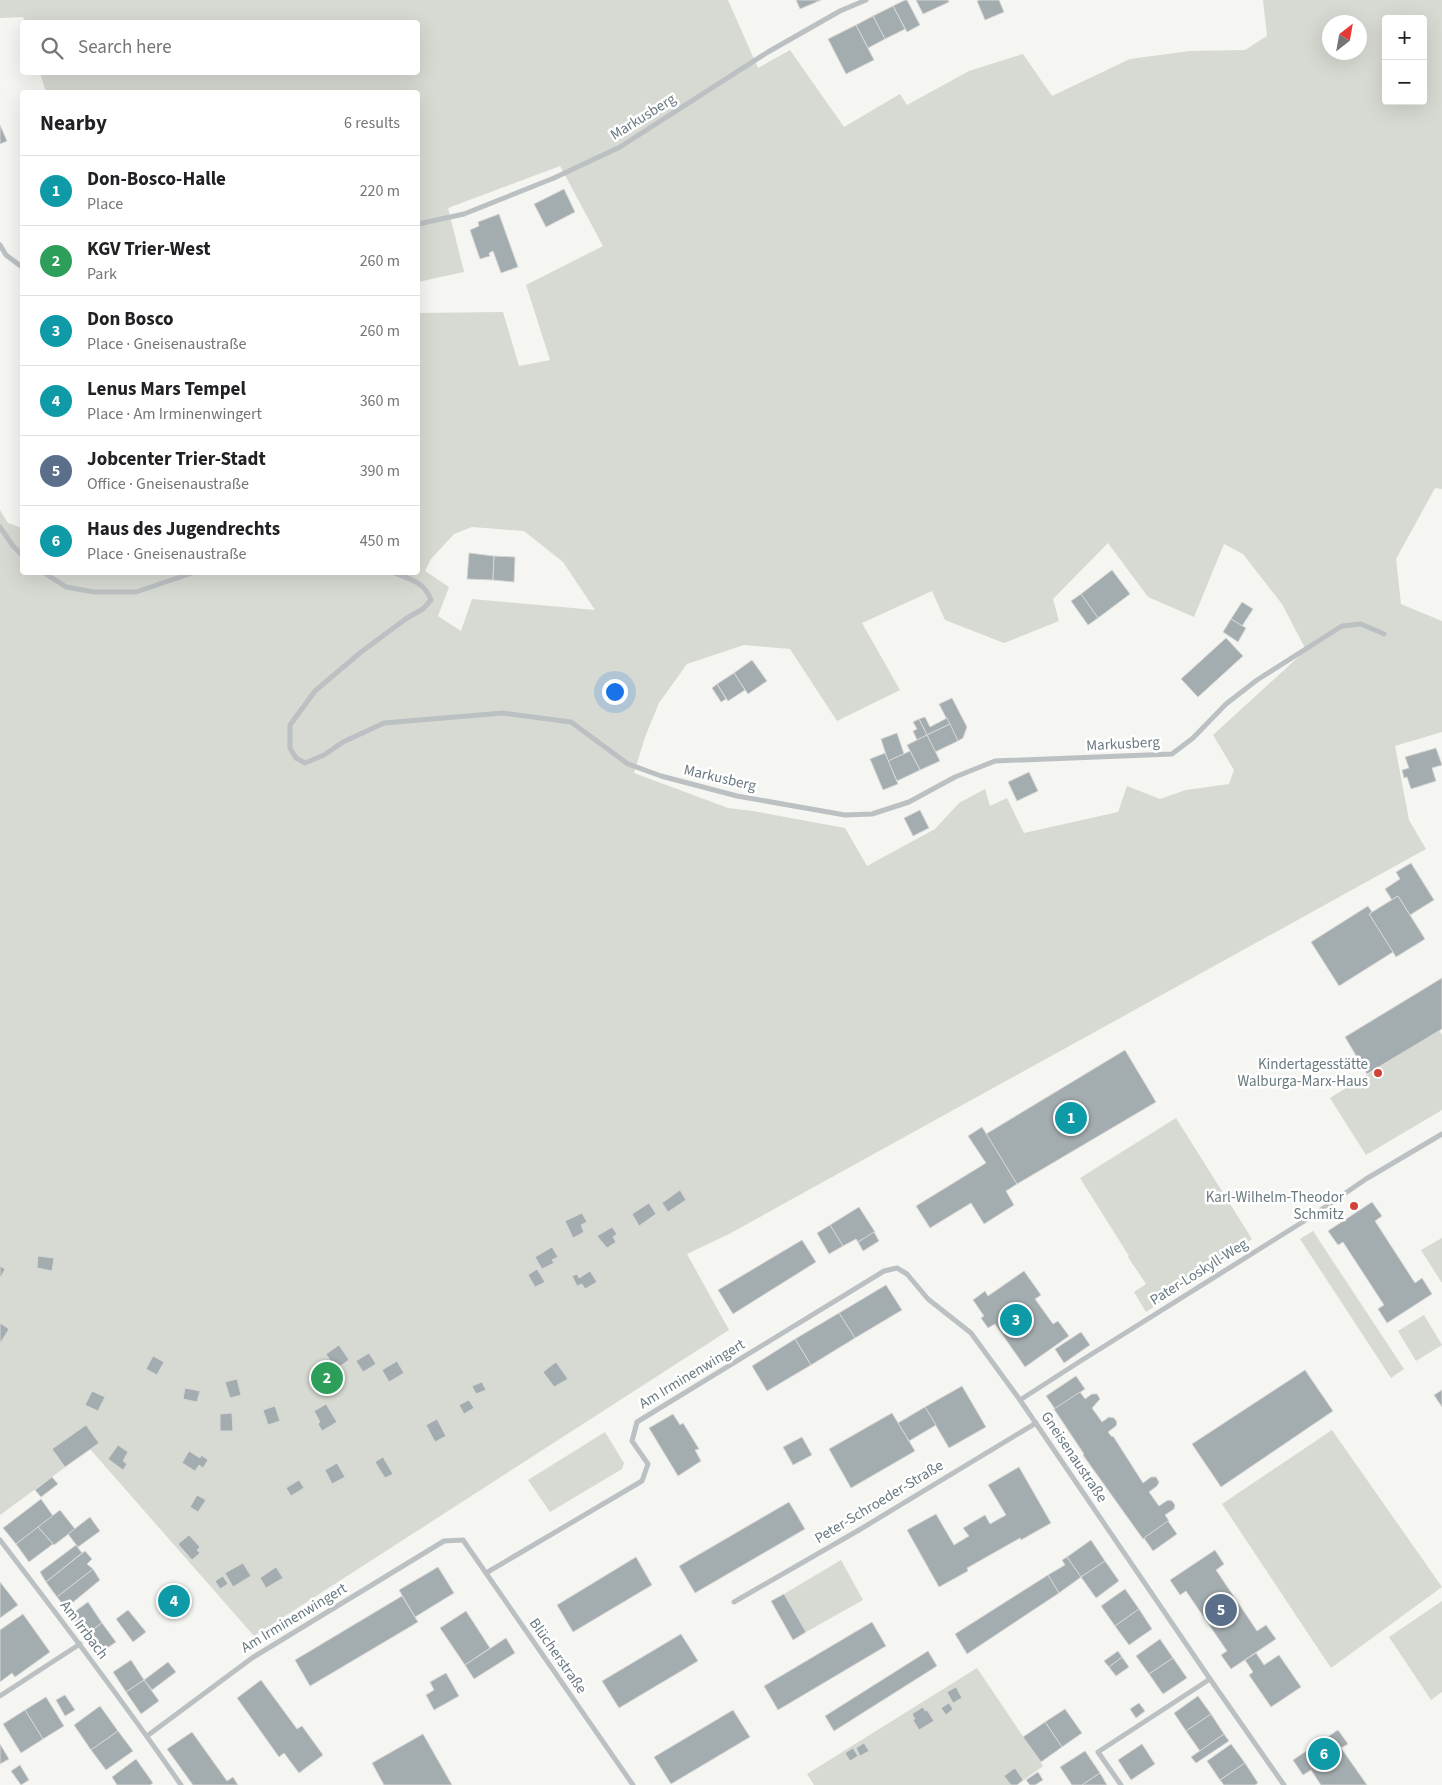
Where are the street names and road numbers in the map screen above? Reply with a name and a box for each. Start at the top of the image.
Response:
street label: Markusberg [606,88,680,145]
street label: Markusberg [1086,732,1161,756]
street label: Markusberg [682,759,759,797]
street label: Pater-Loskyll-Weg [1146,1233,1252,1311]
street label: Am Irminenwingert [635,1334,749,1414]
street label: Gneisenaustraße [1036,1407,1112,1507]
street label: Peter-Schroeder-Straße [811,1455,947,1549]
street label: Am Irminenwingert [237,1578,351,1658]
street label: Am Irrbach [55,1596,113,1664]
street label: Blücherstraße [524,1614,592,1698]

